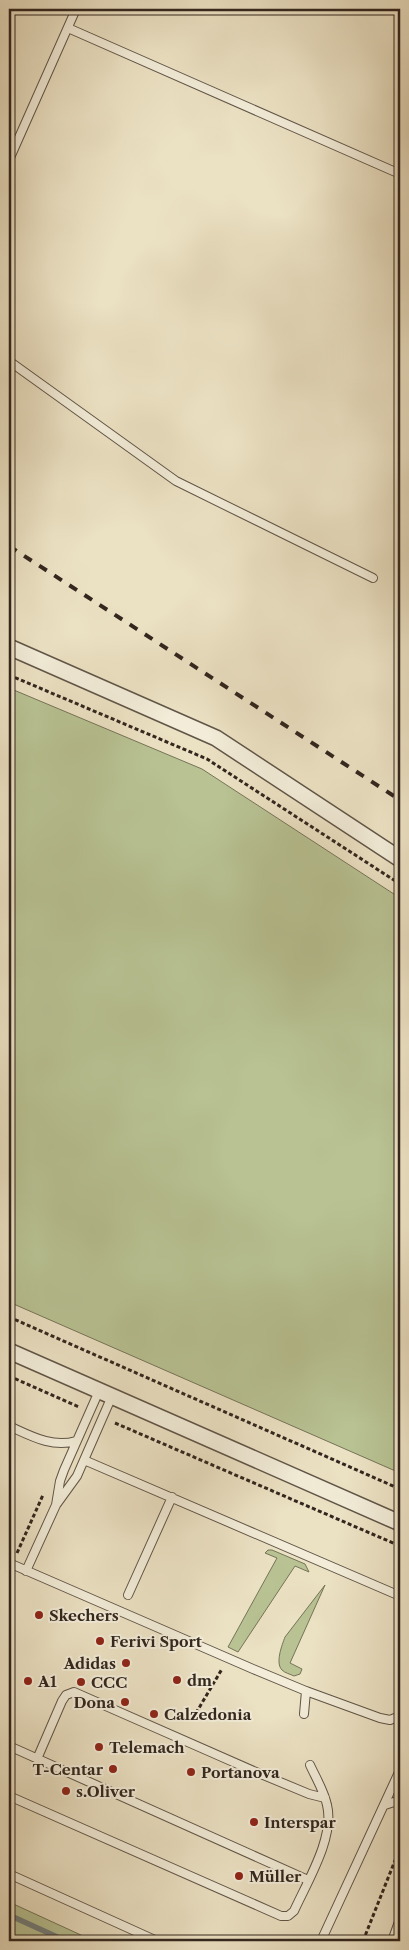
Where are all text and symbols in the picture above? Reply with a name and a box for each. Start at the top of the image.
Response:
place label: Skechers [49,1606,119,1625]
marker: Skechers [33,1609,45,1621]
place label: Ferivi Sport [110,1632,202,1651]
marker: Ferivi Sport [94,1635,106,1647]
place label: Adidas [63,1654,116,1673]
marker: Adidas [120,1657,132,1669]
place label: dm [187,1671,212,1690]
place label: A1 [37,1672,57,1691]
place label: CCC [91,1673,127,1692]
marker: dm [171,1674,183,1686]
marker: A1 [22,1675,34,1687]
marker: CCC [75,1676,87,1688]
place label: Dona [73,1693,115,1712]
marker: Dona [119,1696,131,1708]
place label: Calzedonia [164,1705,252,1724]
marker: Calzedonia [148,1708,160,1720]
place label: Telemach [109,1738,185,1757]
marker: Telemach [93,1741,105,1753]
place label: T-Centar [33,1760,104,1779]
marker: T-Centar [107,1763,119,1775]
place label: Portanova [201,1763,280,1782]
marker: Portanova [185,1766,197,1778]
place label: s.Oliver [76,1782,136,1801]
marker: s.Oliver [60,1785,72,1797]
place label: Interspar [264,1813,337,1832]
marker: Interspar [248,1816,260,1828]
place label: Müller [249,1867,302,1886]
marker: Müller [233,1870,245,1882]

